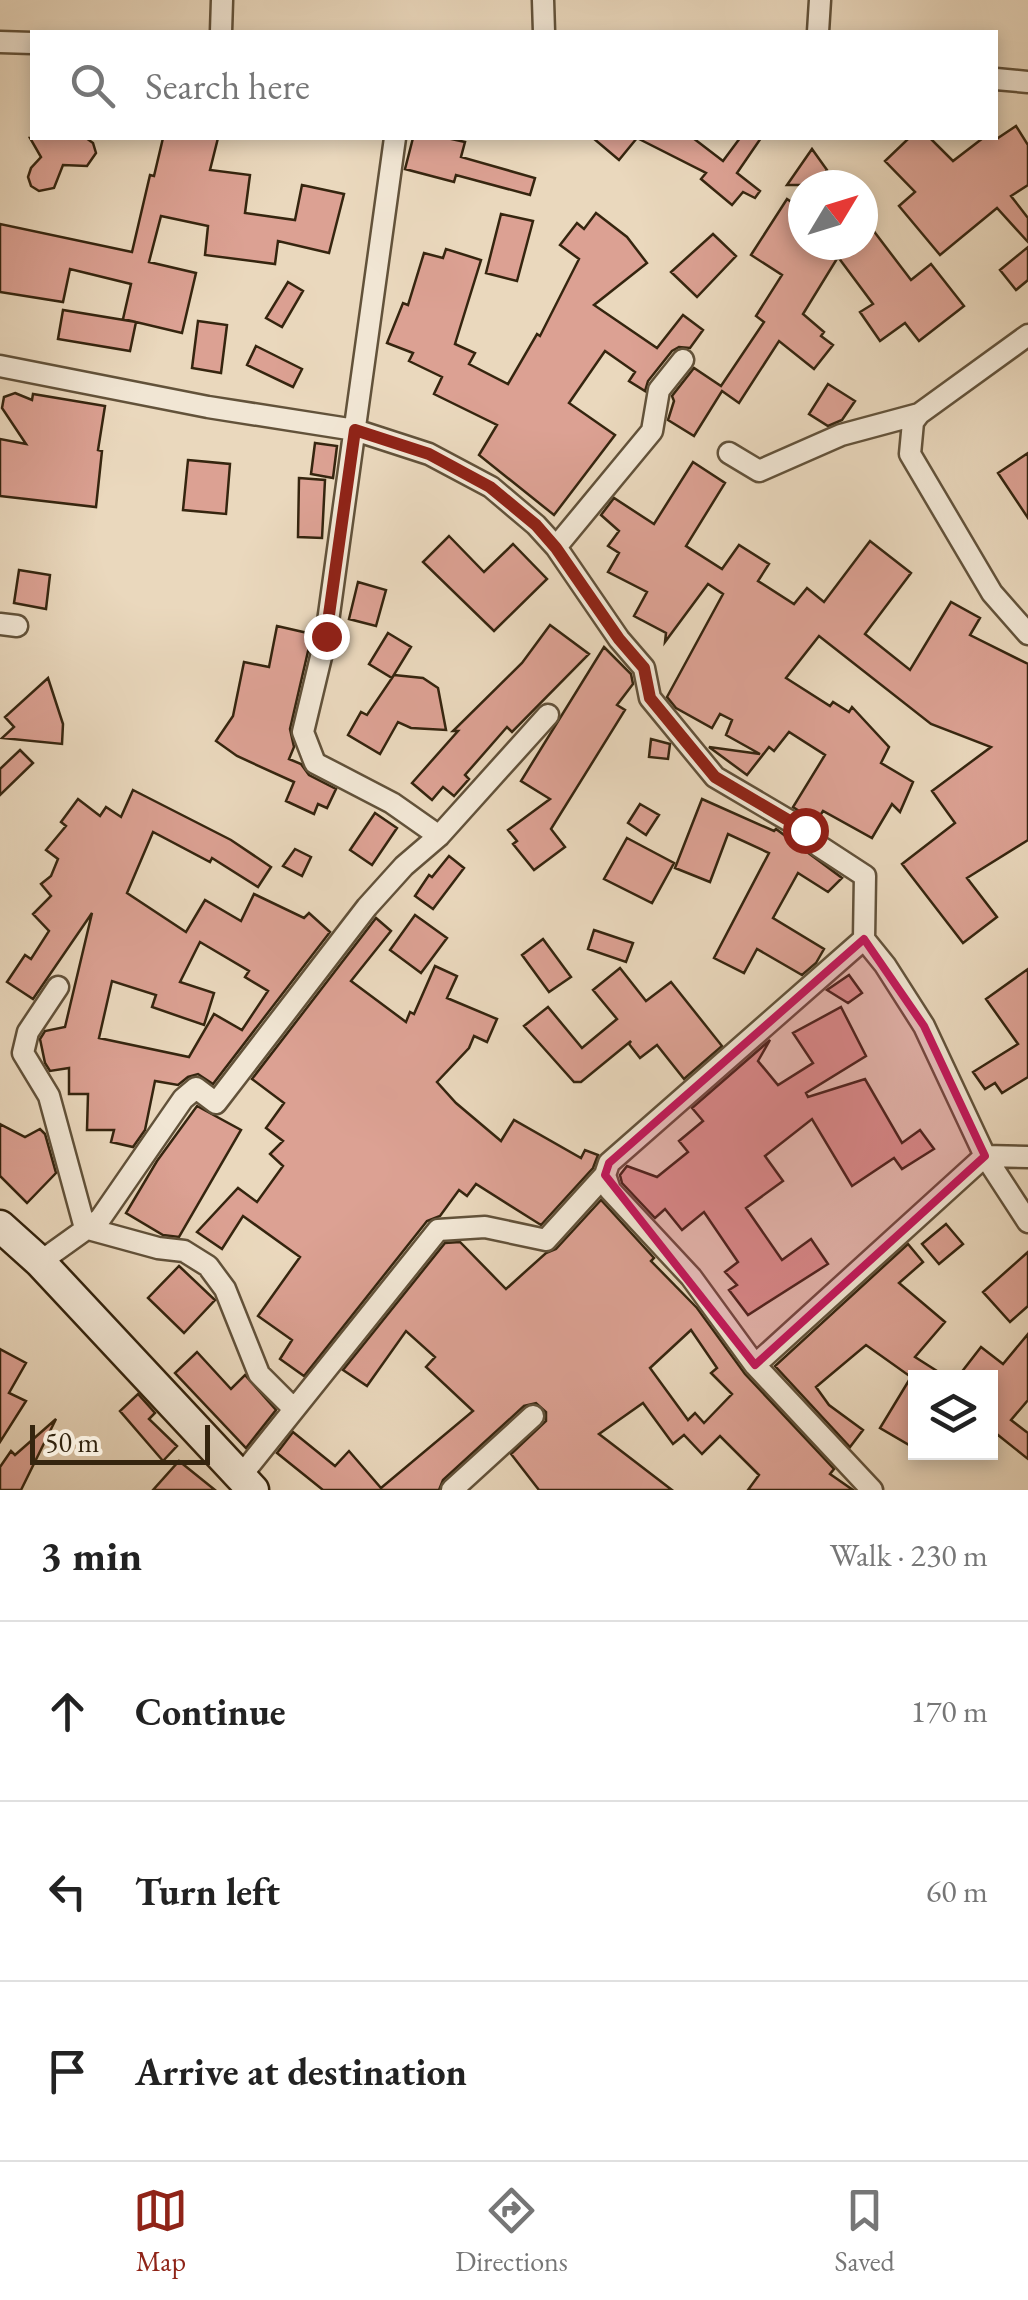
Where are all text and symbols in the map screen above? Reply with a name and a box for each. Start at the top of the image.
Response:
search box [30,30,998,140]
icon: search [65,58,120,113]
text: Search here [145,61,310,110]
north arrow [788,170,878,260]
route end [304,614,350,660]
route start [783,808,829,854]
map controls [908,1370,998,1460]
button: layers [908,1370,998,1460]
scale bar [30,1420,210,1464]
text: 50 m [45,1424,99,1460]
text: 3 min [40,1528,142,1583]
text: Walk · 230 m [830,1534,988,1576]
icon: ahead [40,1684,95,1739]
text: Continue [135,1687,286,1736]
text: 170 m [911,1690,988,1732]
icon: left [40,1864,95,1919]
text: Turn left [135,1867,280,1916]
text: 60 m [926,1870,988,1912]
icon: arrive [40,2044,95,2099]
text: Arrive at destination [135,2047,467,2096]
tab: Map [133,2183,188,2279]
tab: Directions [455,2183,568,2279]
tab: Saved [835,2183,895,2279]

